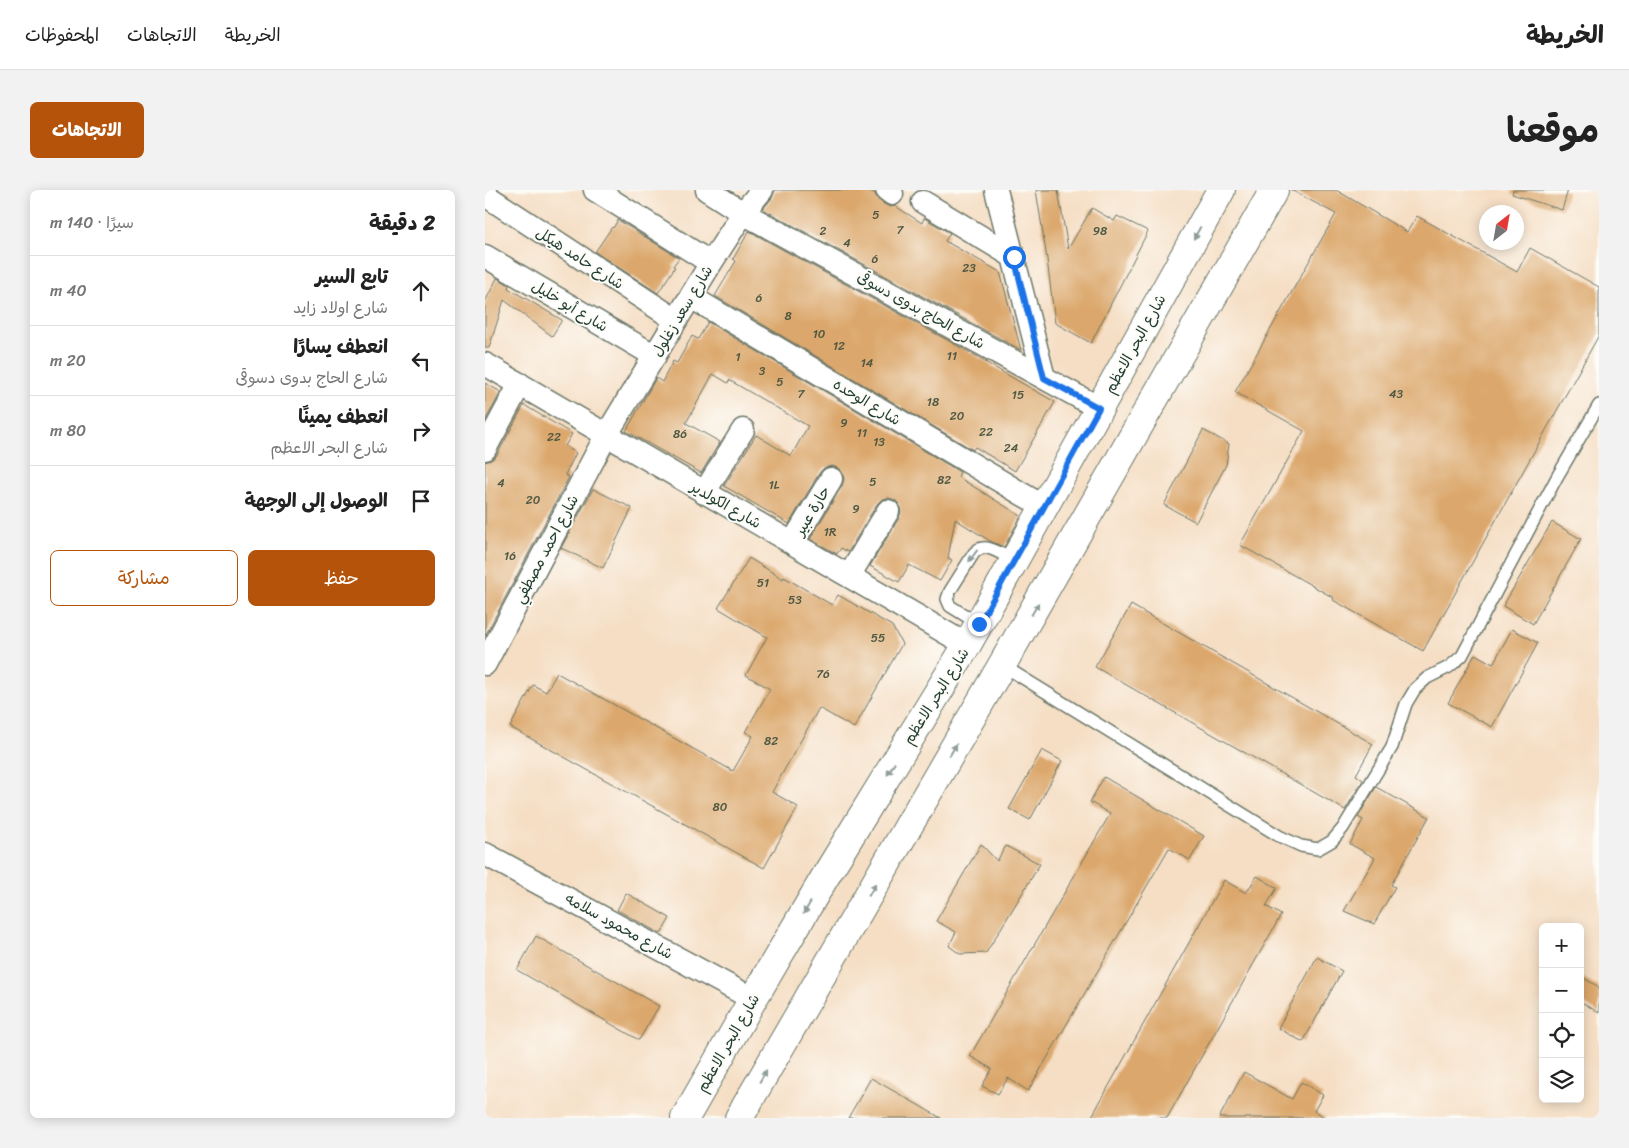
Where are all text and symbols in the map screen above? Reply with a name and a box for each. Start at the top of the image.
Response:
text: الخريطة [1526,14,1604,56]
text: المحفوظات [25,19,99,51]
text: الاتجاهات [127,19,197,51]
text: الخريطة [225,19,281,51]
text: موقعنا [1506,99,1599,161]
button: الاتجاهات [30,102,144,158]
text: 2 دقيقة [369,204,435,242]
house number: 5 [872,204,880,226]
north arrow [1479,205,1524,250]
text: سيرًا · 140 m [50,208,134,237]
house number: 7 [897,219,905,241]
street label: شارع حامد هيكل [531,220,629,296]
house number: 2 [820,220,827,242]
house number: 98 [1093,220,1107,242]
one-way arrow [1193,225,1201,240]
house number: 4 [843,232,851,254]
route start [1003,246,1026,269]
house number: 6 [872,248,879,270]
house number: 23 [962,257,976,279]
text: تابع السير [315,260,388,293]
street label: شارع سعد زغلول [644,260,720,362]
street label: شارع الحاج بدوى دسوقى [852,264,990,356]
street label: شارع أبو خليل [527,273,613,339]
text: 40 m [50,276,87,305]
icon: ahead [407,277,435,305]
house number: 6 [756,287,763,309]
street label: شارع البحر الاعظم [1097,289,1173,399]
text: شارع اولاد زايد [293,293,388,322]
house number: 8 [784,305,792,327]
house number: 10 [813,323,826,345]
text: انعطف يسارًا [293,330,388,363]
house number: 12 [833,335,845,357]
house number: 11 [947,345,957,367]
text: 20 m [50,346,86,375]
house number: 1 [735,346,741,368]
icon: left [407,347,435,375]
house number: 14 [861,352,874,374]
house number: 3 [759,360,766,382]
text: شارع الحاج بدوى دسوقى [236,363,388,392]
house number: 5 [776,371,784,393]
street label: شارع الوحده [828,371,906,433]
house number: 7 [798,383,806,405]
house number: 43 [1389,383,1403,405]
house number: 15 [1012,384,1024,406]
house number: 18 [927,391,939,413]
text: انعطف يمينًا [298,400,388,433]
house number: 20 [950,405,965,427]
house number: 9 [840,412,848,434]
text: 80 m [50,416,86,445]
icon: right [407,417,435,445]
house number: 22 [979,421,993,443]
house number: 11 [857,422,867,444]
house number: 86 [673,423,687,445]
house number: 22 [547,426,561,448]
house number: 13 [873,431,885,453]
text: شارع البحر الاعظم [270,433,388,462]
house number: 24 [1004,437,1019,459]
house number: 82 [937,469,951,491]
house number: 5 [869,471,877,493]
house number: 4 [497,472,505,494]
street label: شارع الكولدير [684,473,766,536]
house number: 1L [769,474,780,496]
street label: حارة عبير [786,481,837,543]
text: الوصول إلى الوجهة [245,484,388,517]
icon: arrive [407,487,435,515]
house number: 20 [526,489,541,511]
street label: شارع احمد مصطفي [506,490,586,608]
house number: 9 [852,498,860,520]
house number: 1R [824,521,837,543]
house number: 16 [504,545,516,567]
one-way arrow [968,549,978,563]
button: مشاركة [50,550,238,606]
button: حفظ [248,550,435,606]
house number: 51 [757,572,769,594]
house number: 53 [788,589,802,611]
one-way arrow [1030,602,1039,615]
route end [968,613,991,636]
house number: 55 [871,627,885,649]
street label: شارع البحر الاعظم [896,642,976,750]
house number: 76 [816,663,830,685]
house number: 82 [764,730,778,752]
one-way arrow [949,743,958,756]
one-way arrow [887,762,896,775]
house number: 80 [713,796,728,818]
one-way arrow [867,883,876,897]
street label: شارع محمود سلامه [560,886,678,966]
one-way arrow [802,901,811,914]
map controls [1539,923,1584,1103]
button: + [1539,923,1584,968]
button: − [1539,968,1584,1013]
street label: شارع البحر الاعظم [689,989,767,1097]
button: locate [1539,1013,1584,1058]
button: layers [1539,1058,1584,1103]
one-way arrow [759,1069,768,1082]

